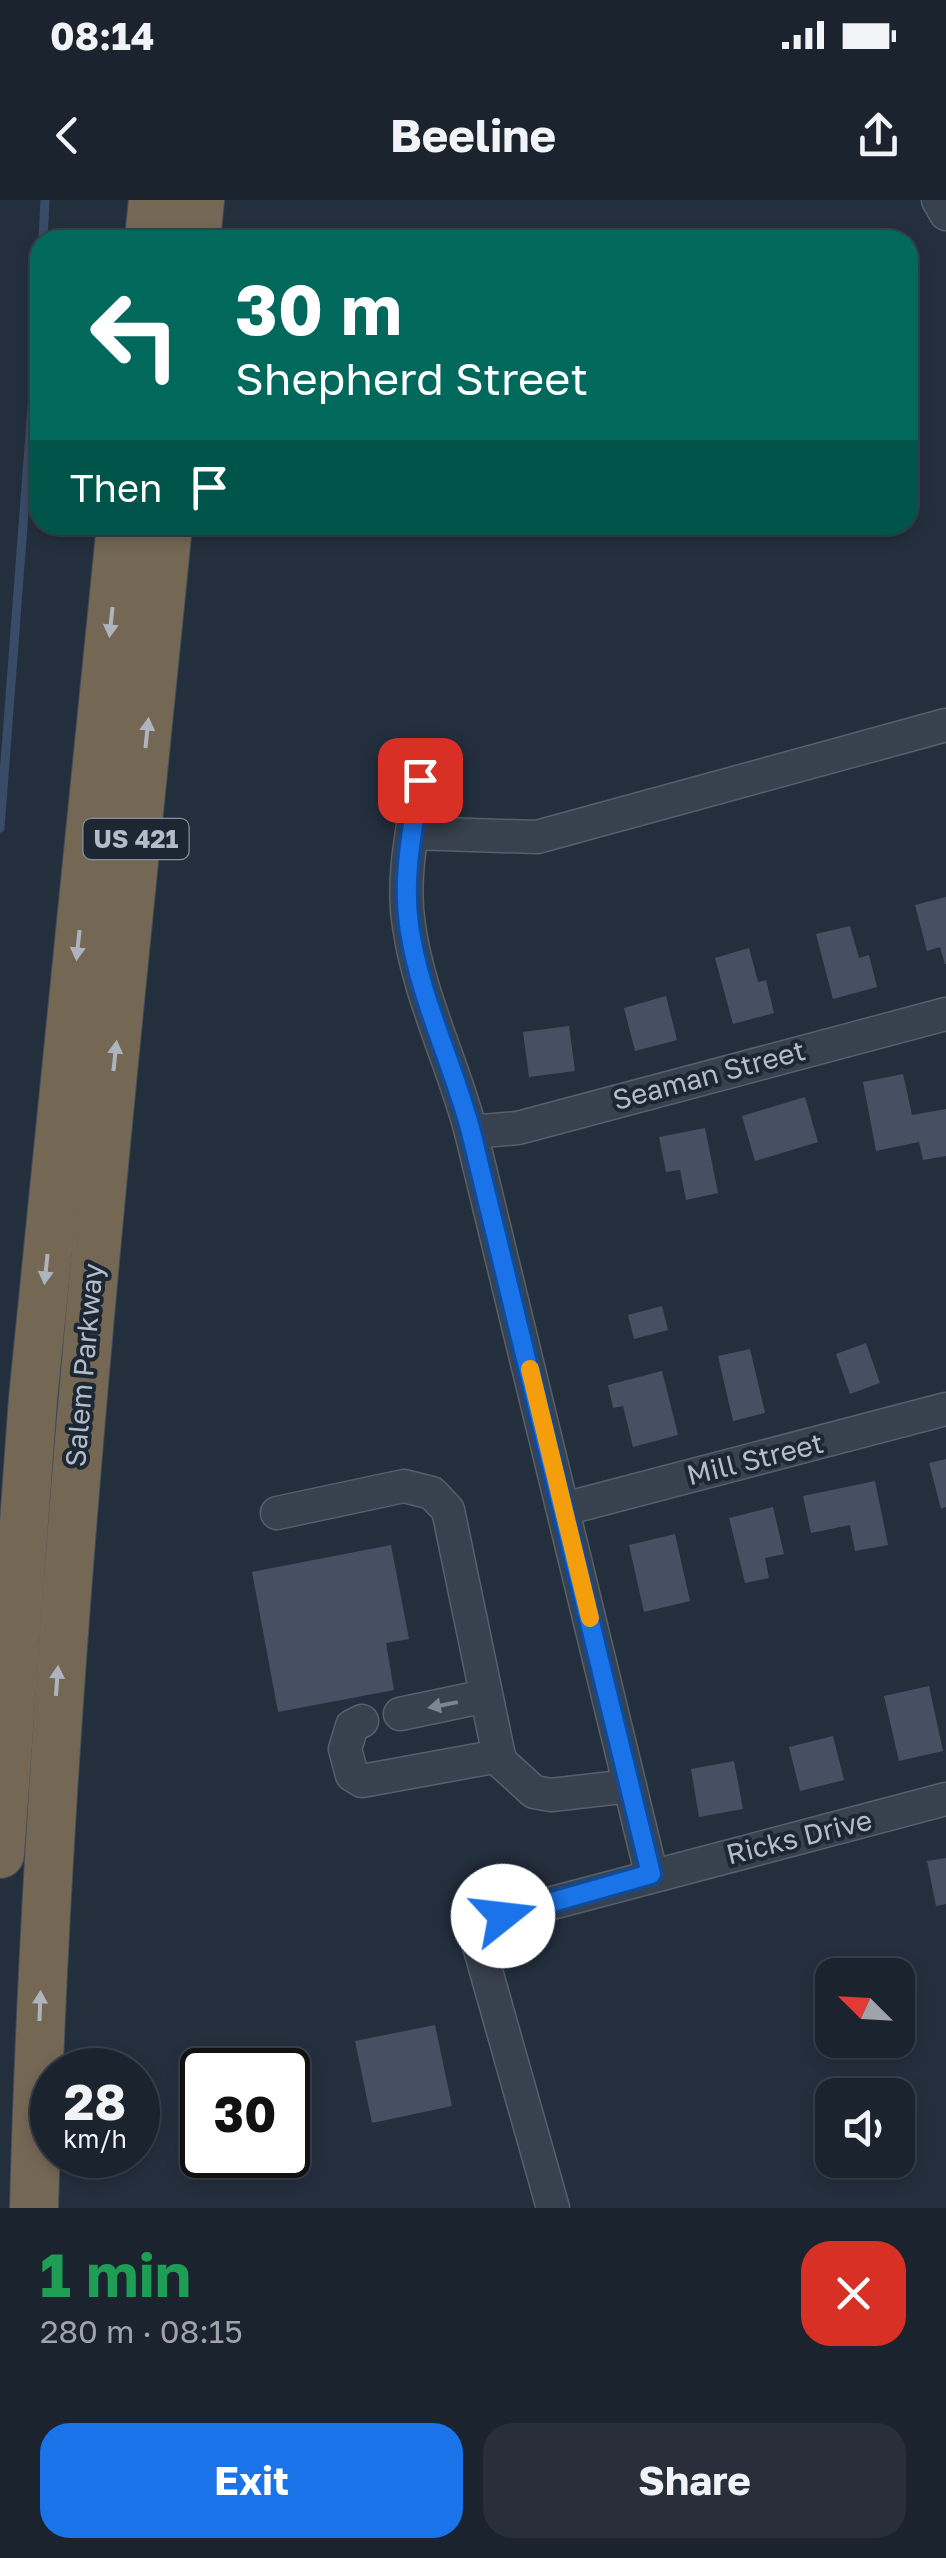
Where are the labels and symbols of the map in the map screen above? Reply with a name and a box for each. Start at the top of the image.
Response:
one-way arrow [103,607,119,638]
one-way arrow [139,716,155,748]
pin [378,738,463,823]
road number: US 421 [84,819,188,859]
one-way arrow [70,930,86,962]
street label: Seaman Street [609,1033,809,1116]
one-way arrow [107,1040,123,1072]
one-way arrow [38,1253,54,1285]
street label: Salem Parkway [58,1261,109,1468]
street label: Mill Street [683,1426,826,1491]
one-way arrow [50,1665,66,1697]
one-way arrow [427,1698,458,1713]
street label: Ricks Drive [723,1802,875,1871]
position arrow [451,1864,555,1968]
north arrow [815,1958,915,2058]
one-way arrow [32,1989,48,2021]
speed limit sign: 30 [180,2048,310,2178]

